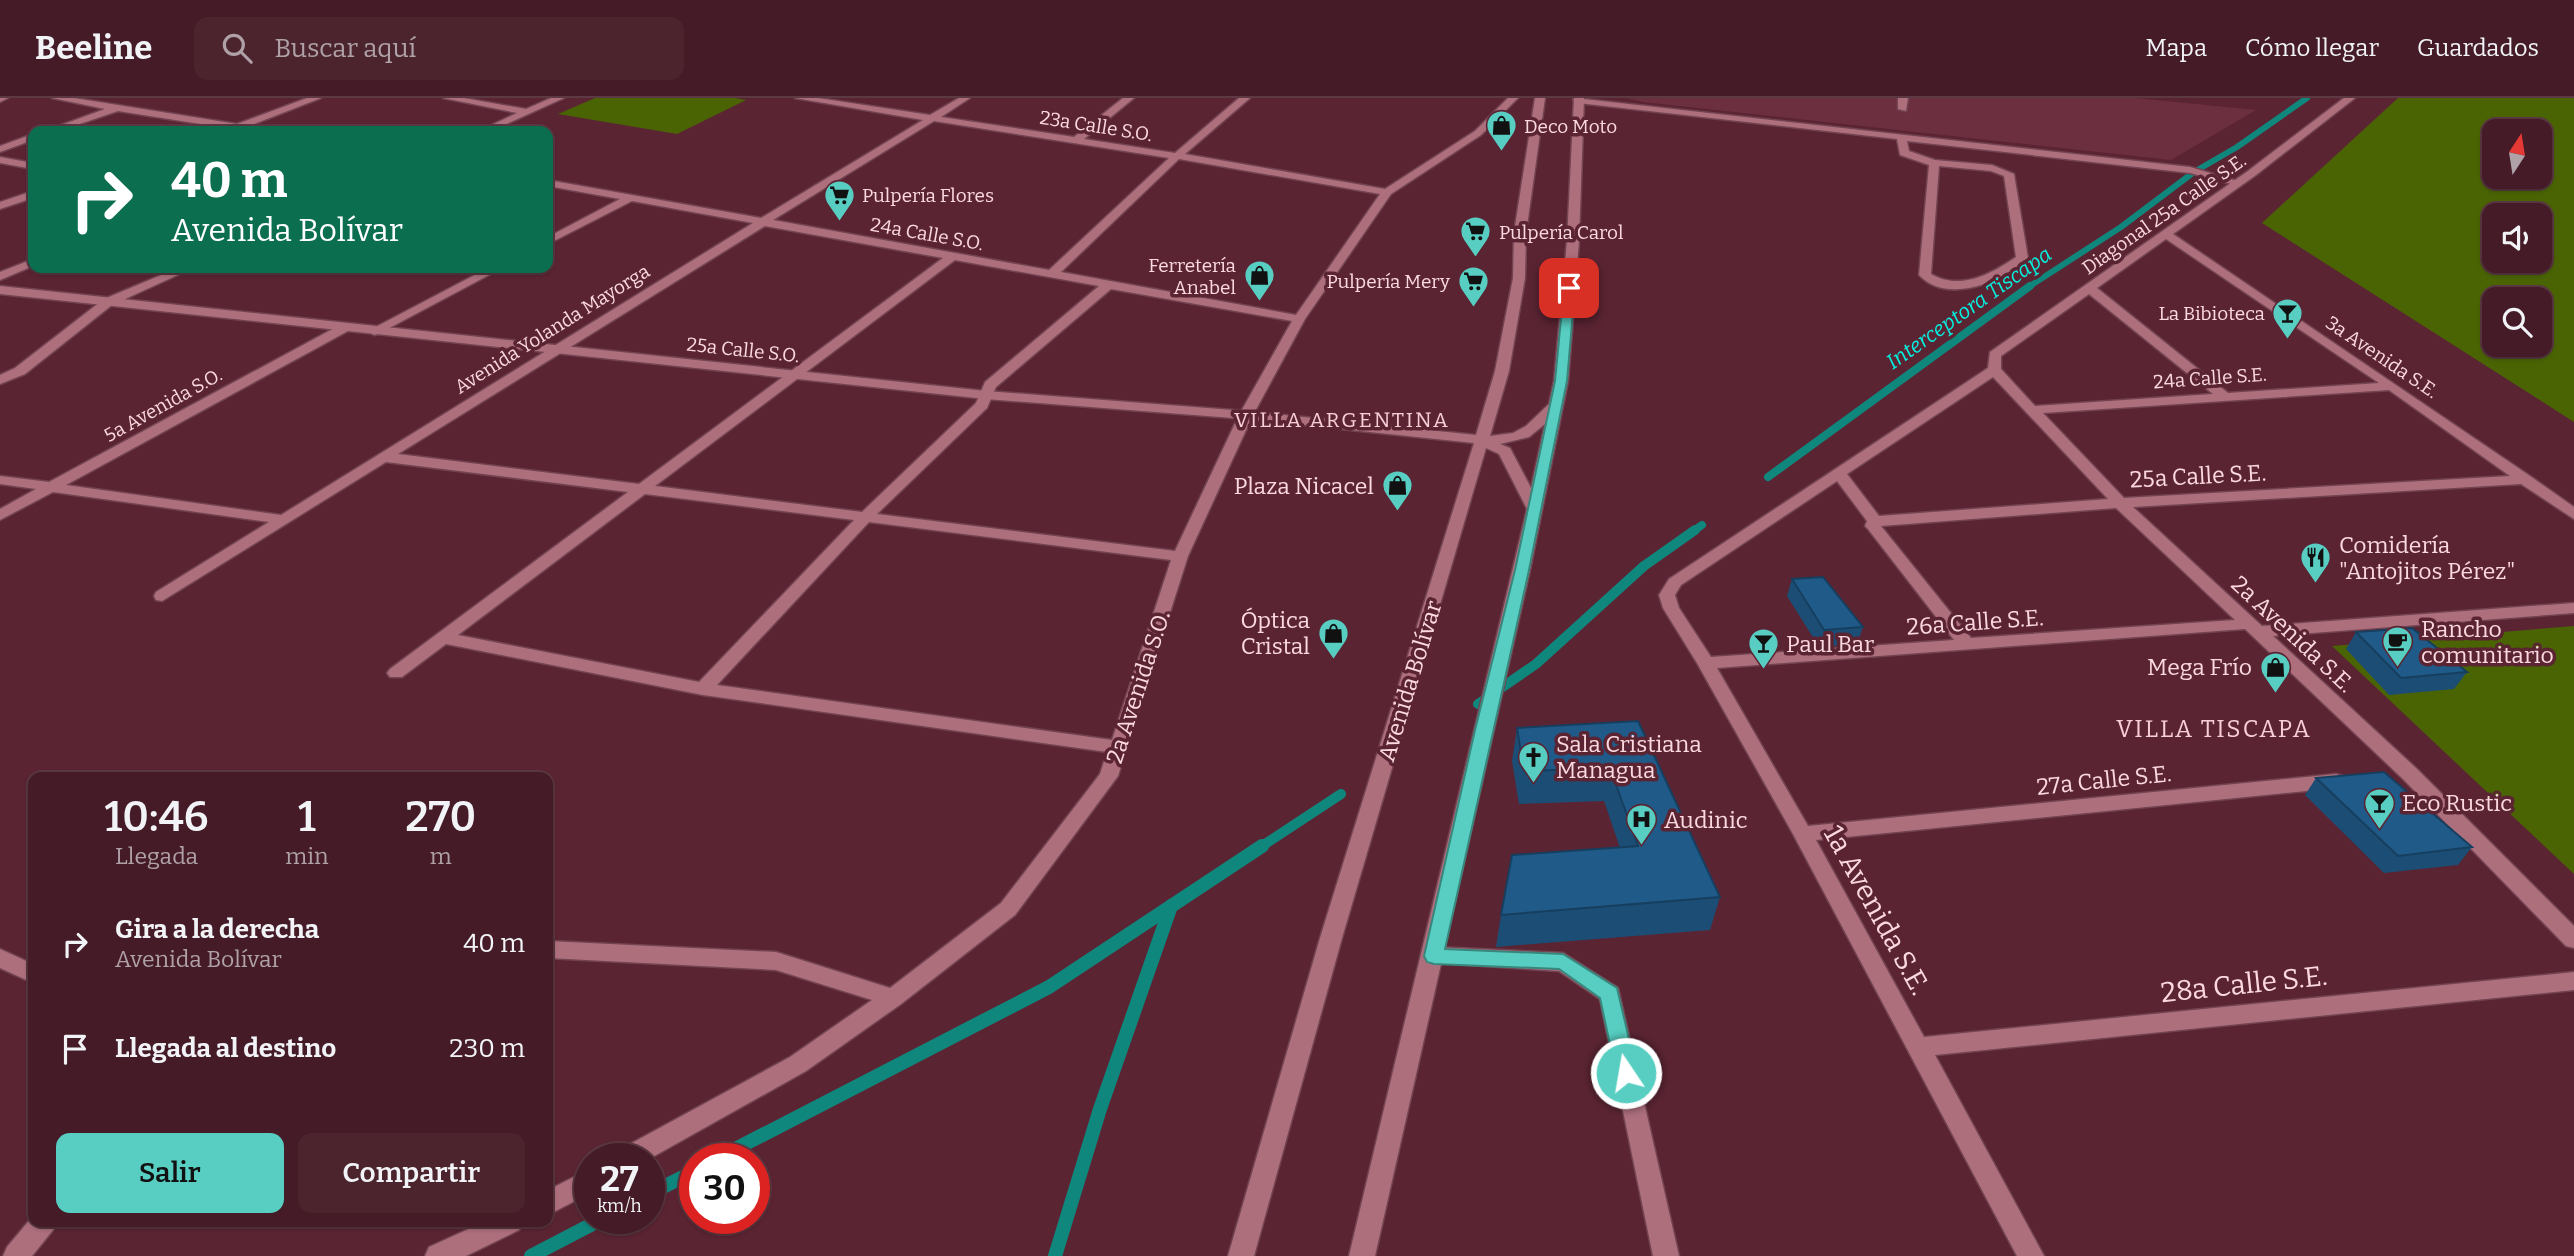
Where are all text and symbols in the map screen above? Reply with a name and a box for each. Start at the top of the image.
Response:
search box [194,17,684,80]
text: Beeline [35,28,152,68]
icon: search [218,29,256,67]
text: Buscar aquí [274,33,416,64]
text: Mapa [2146,34,2207,62]
text: Cómo llegar [2245,34,2379,62]
text: Guardados [2417,34,2539,62]
street label: 23a Calle S.O. [1038,106,1154,146]
shop icon: Deco Moto [1484,109,1518,153]
place label: Deco Moto [1524,115,1617,138]
north arrow [2482,119,2552,189]
map controls [2482,119,2552,357]
street label: Diagonal 25a Calle S.E. [2078,149,2250,279]
text: 40 m [171,151,288,210]
icon: right [56,154,147,245]
supermarket icon: Pulpería Flores [822,178,856,222]
place label: Pulpería Flores [862,184,994,207]
button: sound [2482,203,2552,273]
text: Avenida Bolívar [171,211,403,249]
street label: 24a Calle S.O. [869,213,985,255]
supermarket icon: Pulpería Carol [1459,215,1493,259]
place label: Pulpería Carol [1499,221,1623,244]
water label: Interceptora Tiscapa [1881,241,2057,375]
place label: Ferretería Anabel [1148,254,1237,299]
pin [1539,258,1599,318]
street label: Avenida Yolanda Mayorga [450,259,654,399]
shop icon: Ferretería Anabel [1242,259,1276,303]
supermarket icon: Pulpería Mery [1456,264,1490,308]
icon: arrive [1550,269,1588,307]
place label: Pulpería Mery [1327,270,1451,293]
button: search [2482,287,2552,357]
bar icon: La Bibioteca [2271,296,2305,340]
place label: La Bibioteca [2159,302,2266,325]
street label: 3a Avenida S.E. [2321,311,2443,403]
street label: 25a Calle S.O. [685,333,801,367]
street label: 5a Avenida S.O. [100,363,226,447]
street label: 24a Calle S.E. [2153,363,2267,393]
district label: VILLA ARGENTINA [1234,407,1450,433]
street label: 25a Calle S.E. [2129,458,2267,494]
shop icon: Plaza Nicacel [1380,469,1414,513]
place label: Plaza Nicacel [1234,472,1374,500]
place label: Comidería "Antojitos Pérez" [2339,531,2515,585]
restaurant icon: Comidería "Antojitos Pérez" [2299,541,2333,585]
street label: 2a Avenida S.E. [2226,570,2360,698]
street label: Avenida Bolívar [1372,597,1448,765]
street label: 26a Calle S.E. [1905,603,2045,641]
place label: Óptica Cristal [1240,606,1310,660]
street label: 2a Avenida S.O. [1100,607,1176,767]
place label: Rancho comunitario [2421,615,2554,669]
shop icon: Óptica Cristal [1316,616,1350,660]
cafe icon: Rancho comunitario [2381,625,2415,669]
bar icon: Paul Bar [1746,627,1780,671]
place label: Paul Bar [1786,630,1874,658]
shop icon: Mega Frío [2258,650,2292,694]
place label: Mega Frío [2147,653,2252,681]
district label: VILLA TISCAPA [2116,715,2312,743]
place label: Sala Cristiana Managua [1556,730,1702,784]
church icon: Sala Cristiana Managua [1516,740,1550,784]
street label: 27a Calle S.E. [2035,759,2173,801]
bar icon: Eco Rustic [2362,786,2396,830]
place label: Eco Rustic [2402,789,2512,817]
text: 10:46 [105,792,209,842]
text: 1 [298,792,316,842]
text: 270 [405,792,476,842]
hospital icon: Audinic [1624,803,1658,847]
place label: Audinic [1664,806,1748,834]
street label: 1a Avenida S.E. [1817,820,1937,1000]
text: Llegada [115,842,198,870]
text: min [285,842,329,870]
text: m [430,842,452,870]
text: Gira a la derecha [115,914,319,945]
icon: right [56,925,94,963]
text: 40 m [463,928,525,959]
text: Avenida Bolívar [115,945,282,973]
street label: 28a Calle S.E. [2159,959,2329,1009]
icon: arrive [56,1030,94,1068]
text: Llegada al destino [115,1033,336,1064]
text: 230 m [449,1033,525,1064]
position arrow [1589,1036,1663,1110]
button: Salir [56,1133,284,1213]
button: Compartir [298,1133,525,1213]
speed limit sign: 30 [679,1143,770,1234]
text: 27 [600,1158,639,1200]
text: km/h [597,1195,642,1217]

